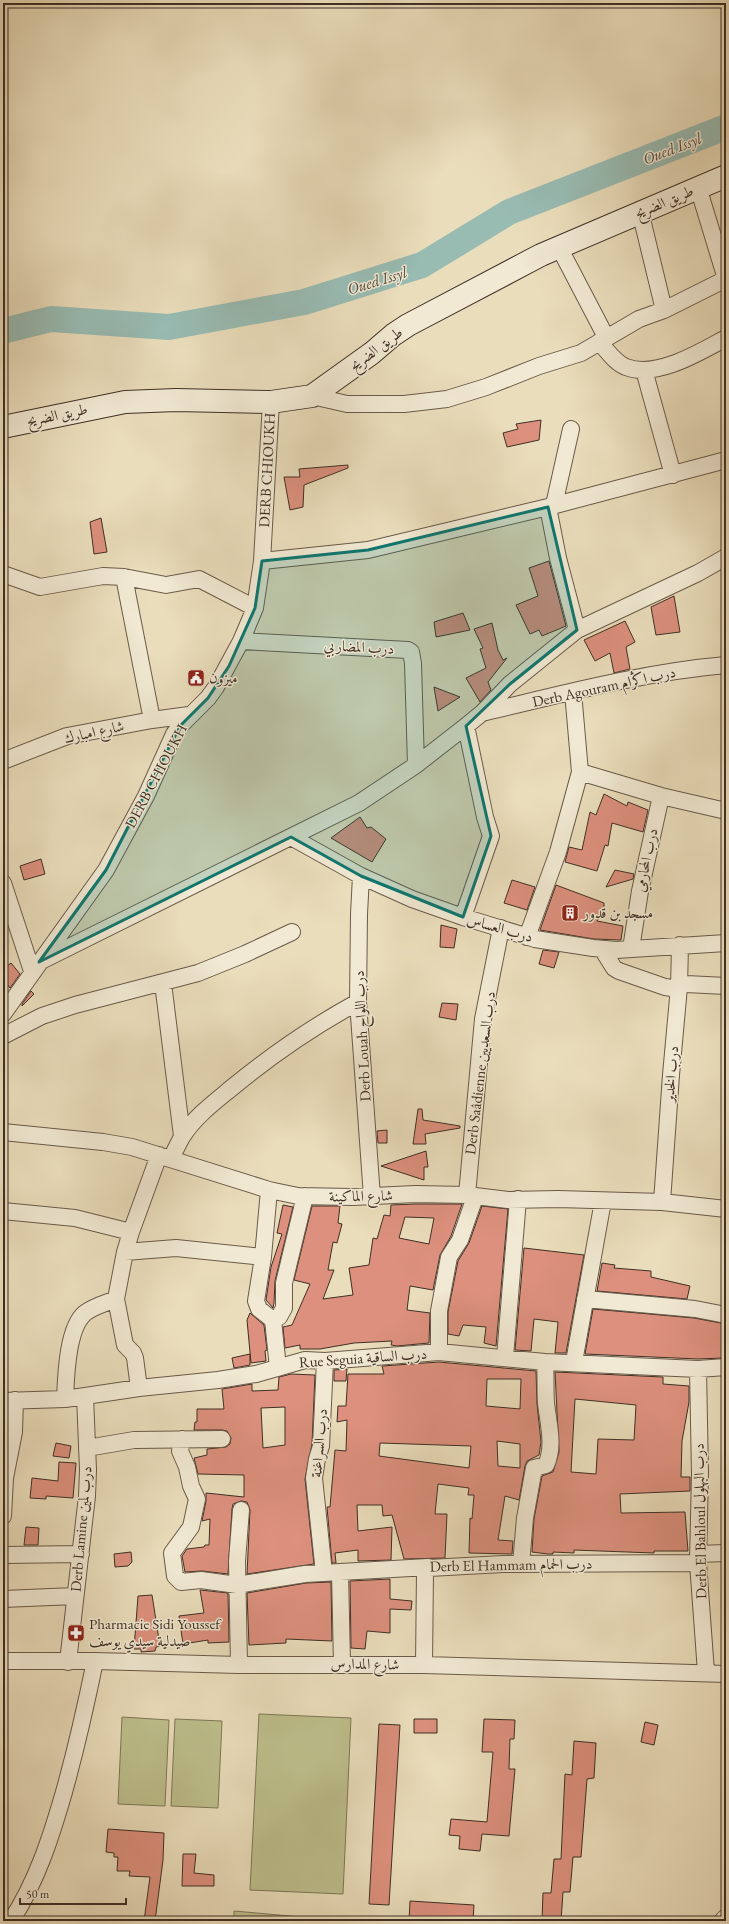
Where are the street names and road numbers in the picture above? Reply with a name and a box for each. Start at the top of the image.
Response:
street label: طريق الضريح [632,181,698,227]
street label: طريق الضريح [345,322,409,379]
street label: طريق الضريح [25,399,90,435]
street label: DERB CHIOUKH [254,412,279,528]
street label: درب المضاربي [323,635,395,661]
street label: Derb Agouram درب اڭرام [530,662,678,715]
street label: شارع امبارك [62,716,127,751]
street label: DERB CHIOUKH [120,721,191,831]
street label: درب المحارمي [629,826,664,894]
street label: درب العساس [465,909,535,946]
street label: Derb Louah درب اللواح [349,970,378,1102]
street label: Derb Saâdienne درب السعديين [460,990,499,1156]
street label: درب الخدير [658,1045,682,1105]
street label: شارع الماكينة [329,1185,393,1210]
street label: Rue Seguia درب الساقية [298,1344,428,1371]
street label: درب السراغنة [306,1408,332,1478]
street label: Derb El Bahloul درب البهلول [689,1443,711,1599]
street label: Derb Lamine درب لمين [66,1465,95,1593]
street label: Derb El Hammam درب الحمام [429,1554,593,1579]
street label: شارع المدارس [330,1653,400,1678]

